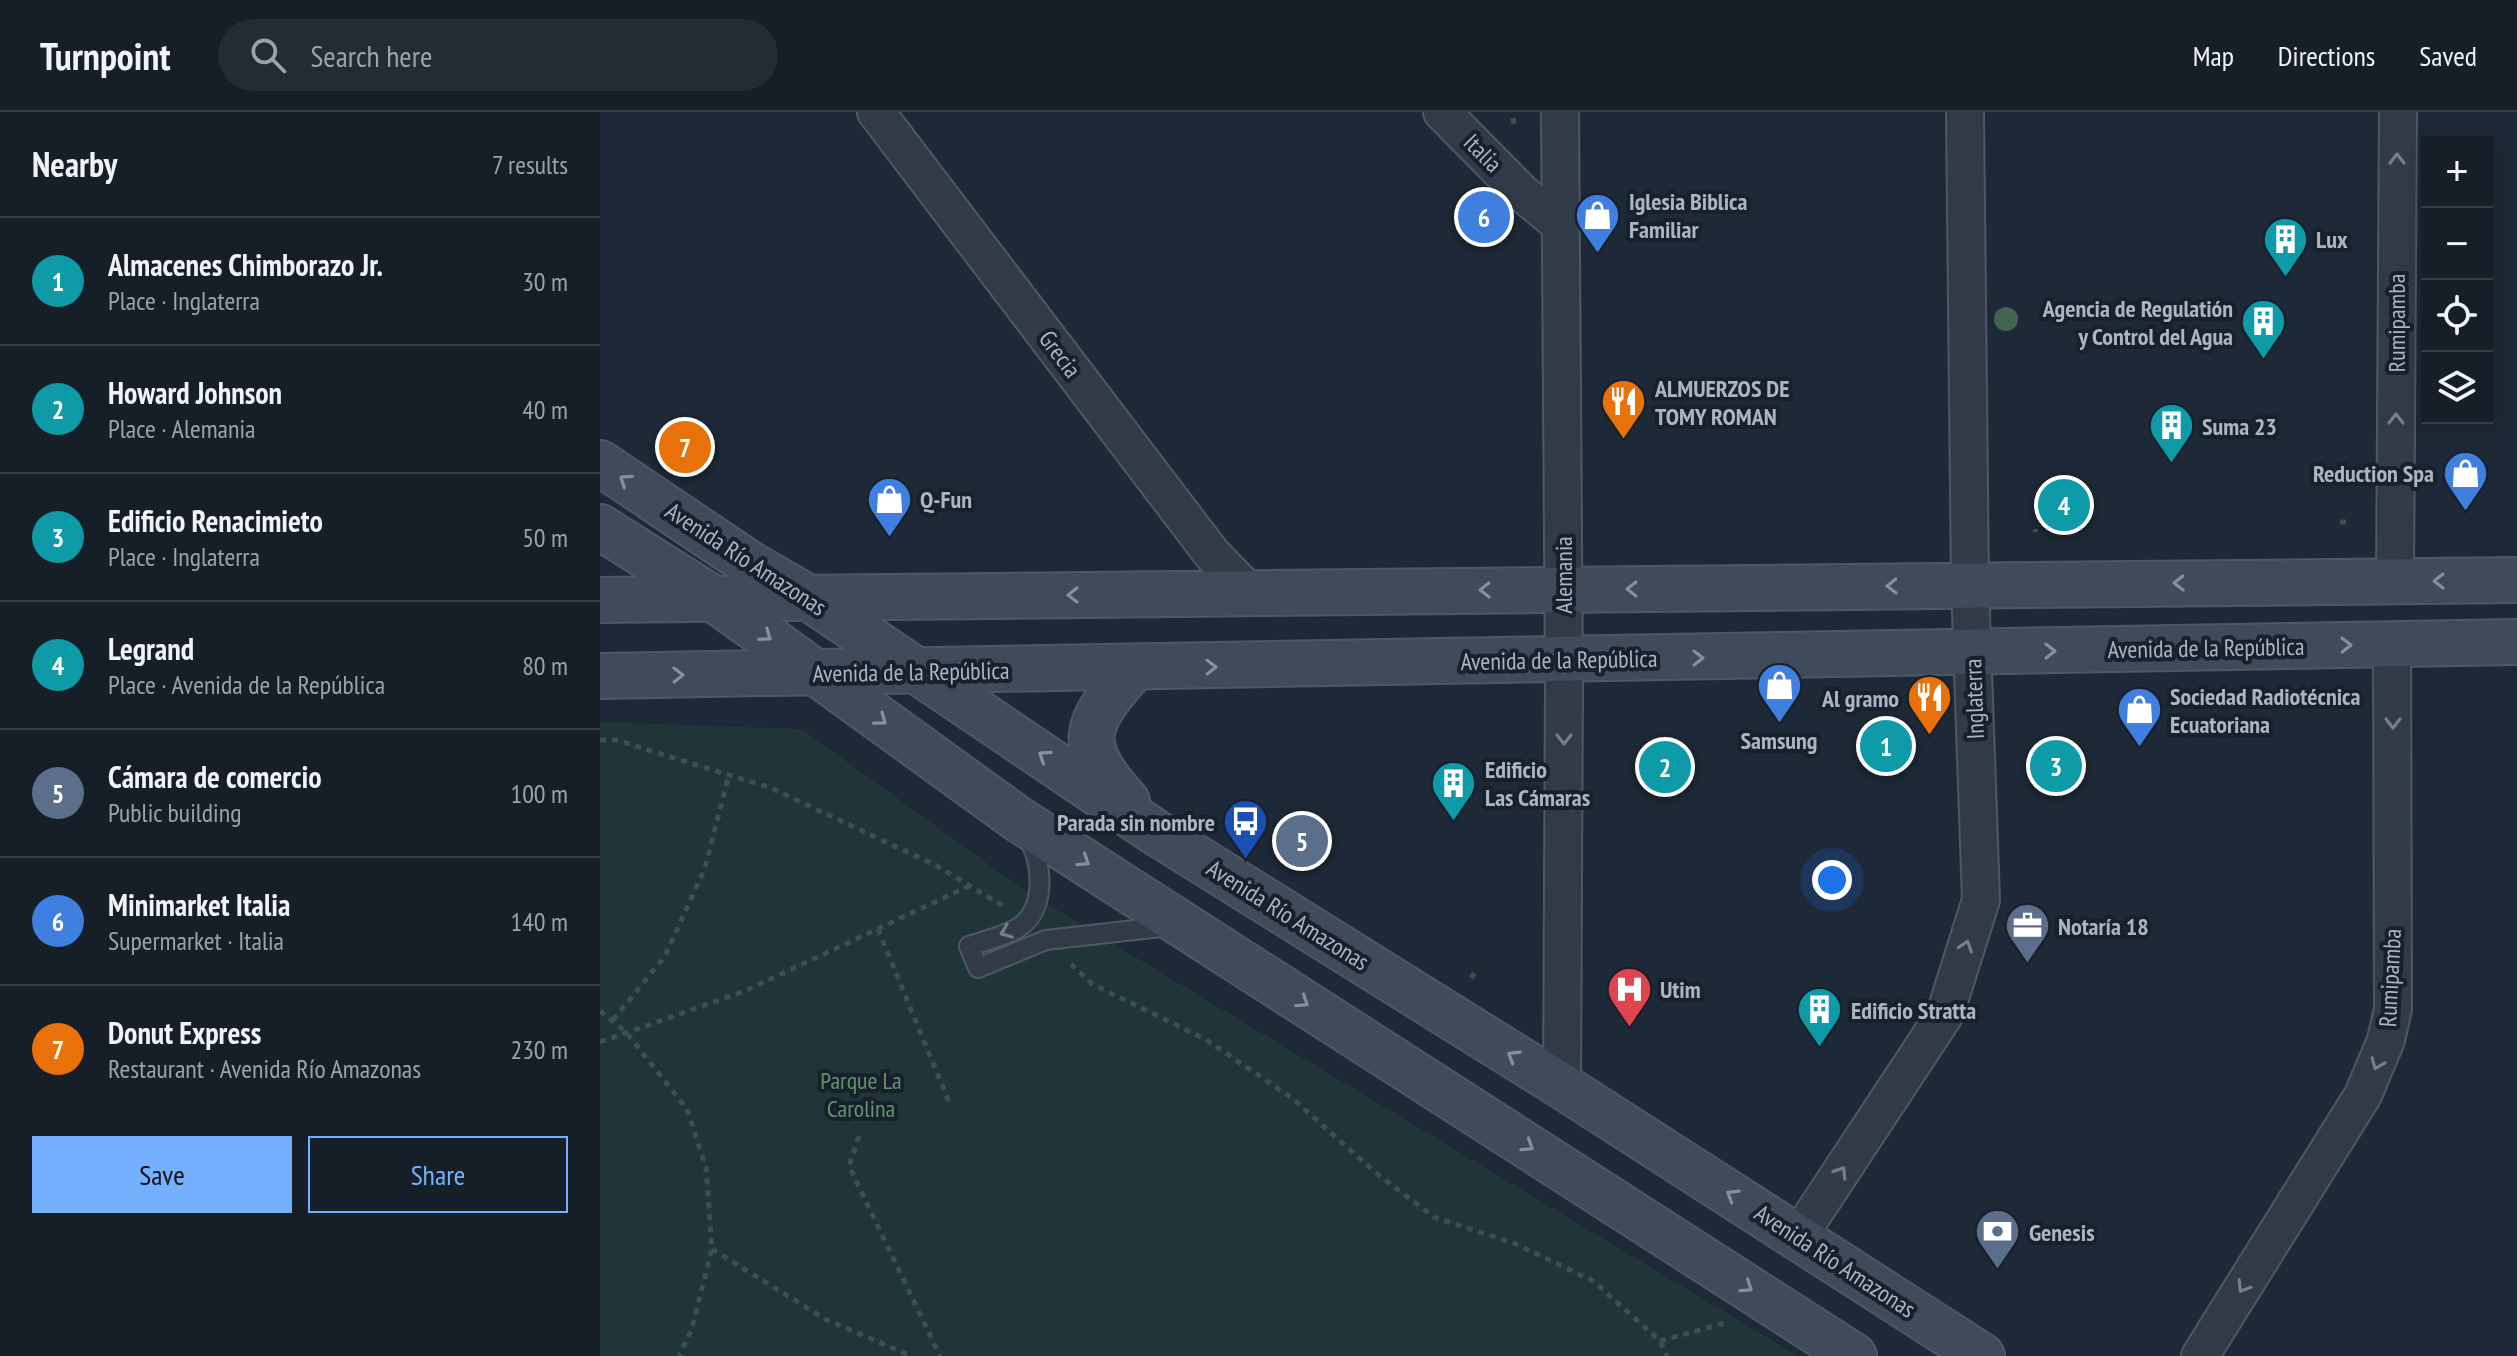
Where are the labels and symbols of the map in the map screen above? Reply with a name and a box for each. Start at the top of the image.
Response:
street label: Italia [1457,127,1509,179]
one-way arrow [2388,152,2406,165]
place label: Iglesia Biblica Familiar [1629,186,1748,245]
pin: 6 [1458,187,1510,247]
shop icon: Iglesia Biblica Familiar [1574,191,1622,254]
building icon: Lux [2261,215,2309,278]
place label: Lux [2316,224,2348,255]
street label: Rumipamba [2381,274,2412,372]
place label: Agencia de Regulatión y Control del Agua [2042,293,2233,352]
building icon: Agencia de Regulatión y Control del Agua [2240,298,2288,361]
street label: Grecia [1032,324,1088,384]
place label: ALMUERZOS DE TOMY ROMAN [1654,373,1790,432]
restaurant icon: ALMUERZOS DE TOMY ROMAN [1600,378,1648,441]
building icon: Suma 23 [2147,402,2195,465]
place label: Suma 23 [2202,411,2277,442]
one-way arrow [2387,412,2405,425]
pin: 7 [659,417,711,477]
shop icon: Reduction Spa [2441,449,2489,512]
place label: Reduction Spa [2313,458,2434,489]
one-way arrow [620,475,634,490]
shop icon: Q-Fun [865,475,913,538]
pin: 4 [2038,475,2090,535]
place label: Q-Fun [920,484,972,515]
street label: Avenida Río Amazonas [660,495,832,623]
street label: Alemania [1548,536,1579,614]
one-way arrow [2432,572,2445,590]
one-way arrow [2172,574,2185,592]
one-way arrow [1885,578,1898,595]
one-way arrow [1625,580,1638,597]
one-way arrow [1478,581,1491,599]
one-way arrow [1066,586,1079,604]
one-way arrow [758,626,772,641]
street label: Avenida de la República [2107,631,2305,665]
one-way arrow [2340,637,2353,654]
street label: Avenida de la República [1460,643,1658,677]
one-way arrow [2044,643,2057,660]
one-way arrow [1692,649,1705,667]
street label: Avenida de la República [812,655,1010,689]
one-way arrow [1205,658,1218,676]
street label: Inglaterra [1957,658,1991,740]
shop icon: Samsung [1755,662,1803,725]
one-way arrow [672,666,685,684]
restaurant icon: Al gramo [1906,674,1954,737]
place label: Sociedad Radiotécnica Ecuatoriana [2170,681,2360,740]
place label: Al gramo [1821,683,1899,714]
shop icon: Sociedad Radiotécnica Ecuatoriana [2115,686,2163,749]
one-way arrow [872,711,887,725]
pin: 1 [1860,716,1912,776]
one-way arrow [2384,717,2402,730]
place label: Samsung [1741,725,1817,756]
one-way arrow [1555,733,1573,746]
pin: 3 [2030,736,2082,796]
pin: 2 [1639,737,1691,797]
one-way arrow [1039,751,1053,766]
place label: Edificio Las Cámaras [1485,754,1590,813]
building icon: Edificio Las Cámaras [1430,759,1478,822]
bus stop icon: Parada sin nombre [1222,798,1270,861]
place label: Parada sin nombre [1057,807,1215,838]
pin: 5 [1276,811,1328,871]
one-way arrow [1075,851,1090,866]
street label: Avenida Río Amazonas [1201,853,1375,977]
your location [1812,860,1852,900]
office icon: Notaría 18 [2003,902,2051,965]
place label: Notaría 18 [2058,911,2149,942]
one-way arrow [1000,922,1014,939]
street label: Rumipamba [2372,928,2408,1028]
one-way arrow [1957,940,1973,954]
hospital icon: Utim [1605,965,1653,1028]
place label: Utim [1660,974,1701,1005]
building icon: Edificio Stratta [1796,986,1844,1049]
one-way arrow [1294,992,1308,1007]
place label: Edificio Stratta [1851,995,1976,1026]
one-way arrow [1507,1050,1522,1065]
one-way arrow [2370,1056,2387,1070]
park label: Parque La Carolina [820,1065,902,1124]
one-way arrow [1520,1137,1534,1152]
one-way arrow [1831,1166,1846,1181]
one-way arrow [1727,1189,1741,1204]
street label: Avenida Río Amazonas [1749,1197,1921,1325]
bank icon: Genesis [1974,1208,2022,1271]
place label: Genesis [2029,1217,2095,1248]
one-way arrow [1739,1277,1753,1292]
one-way arrow [2238,1278,2253,1293]

